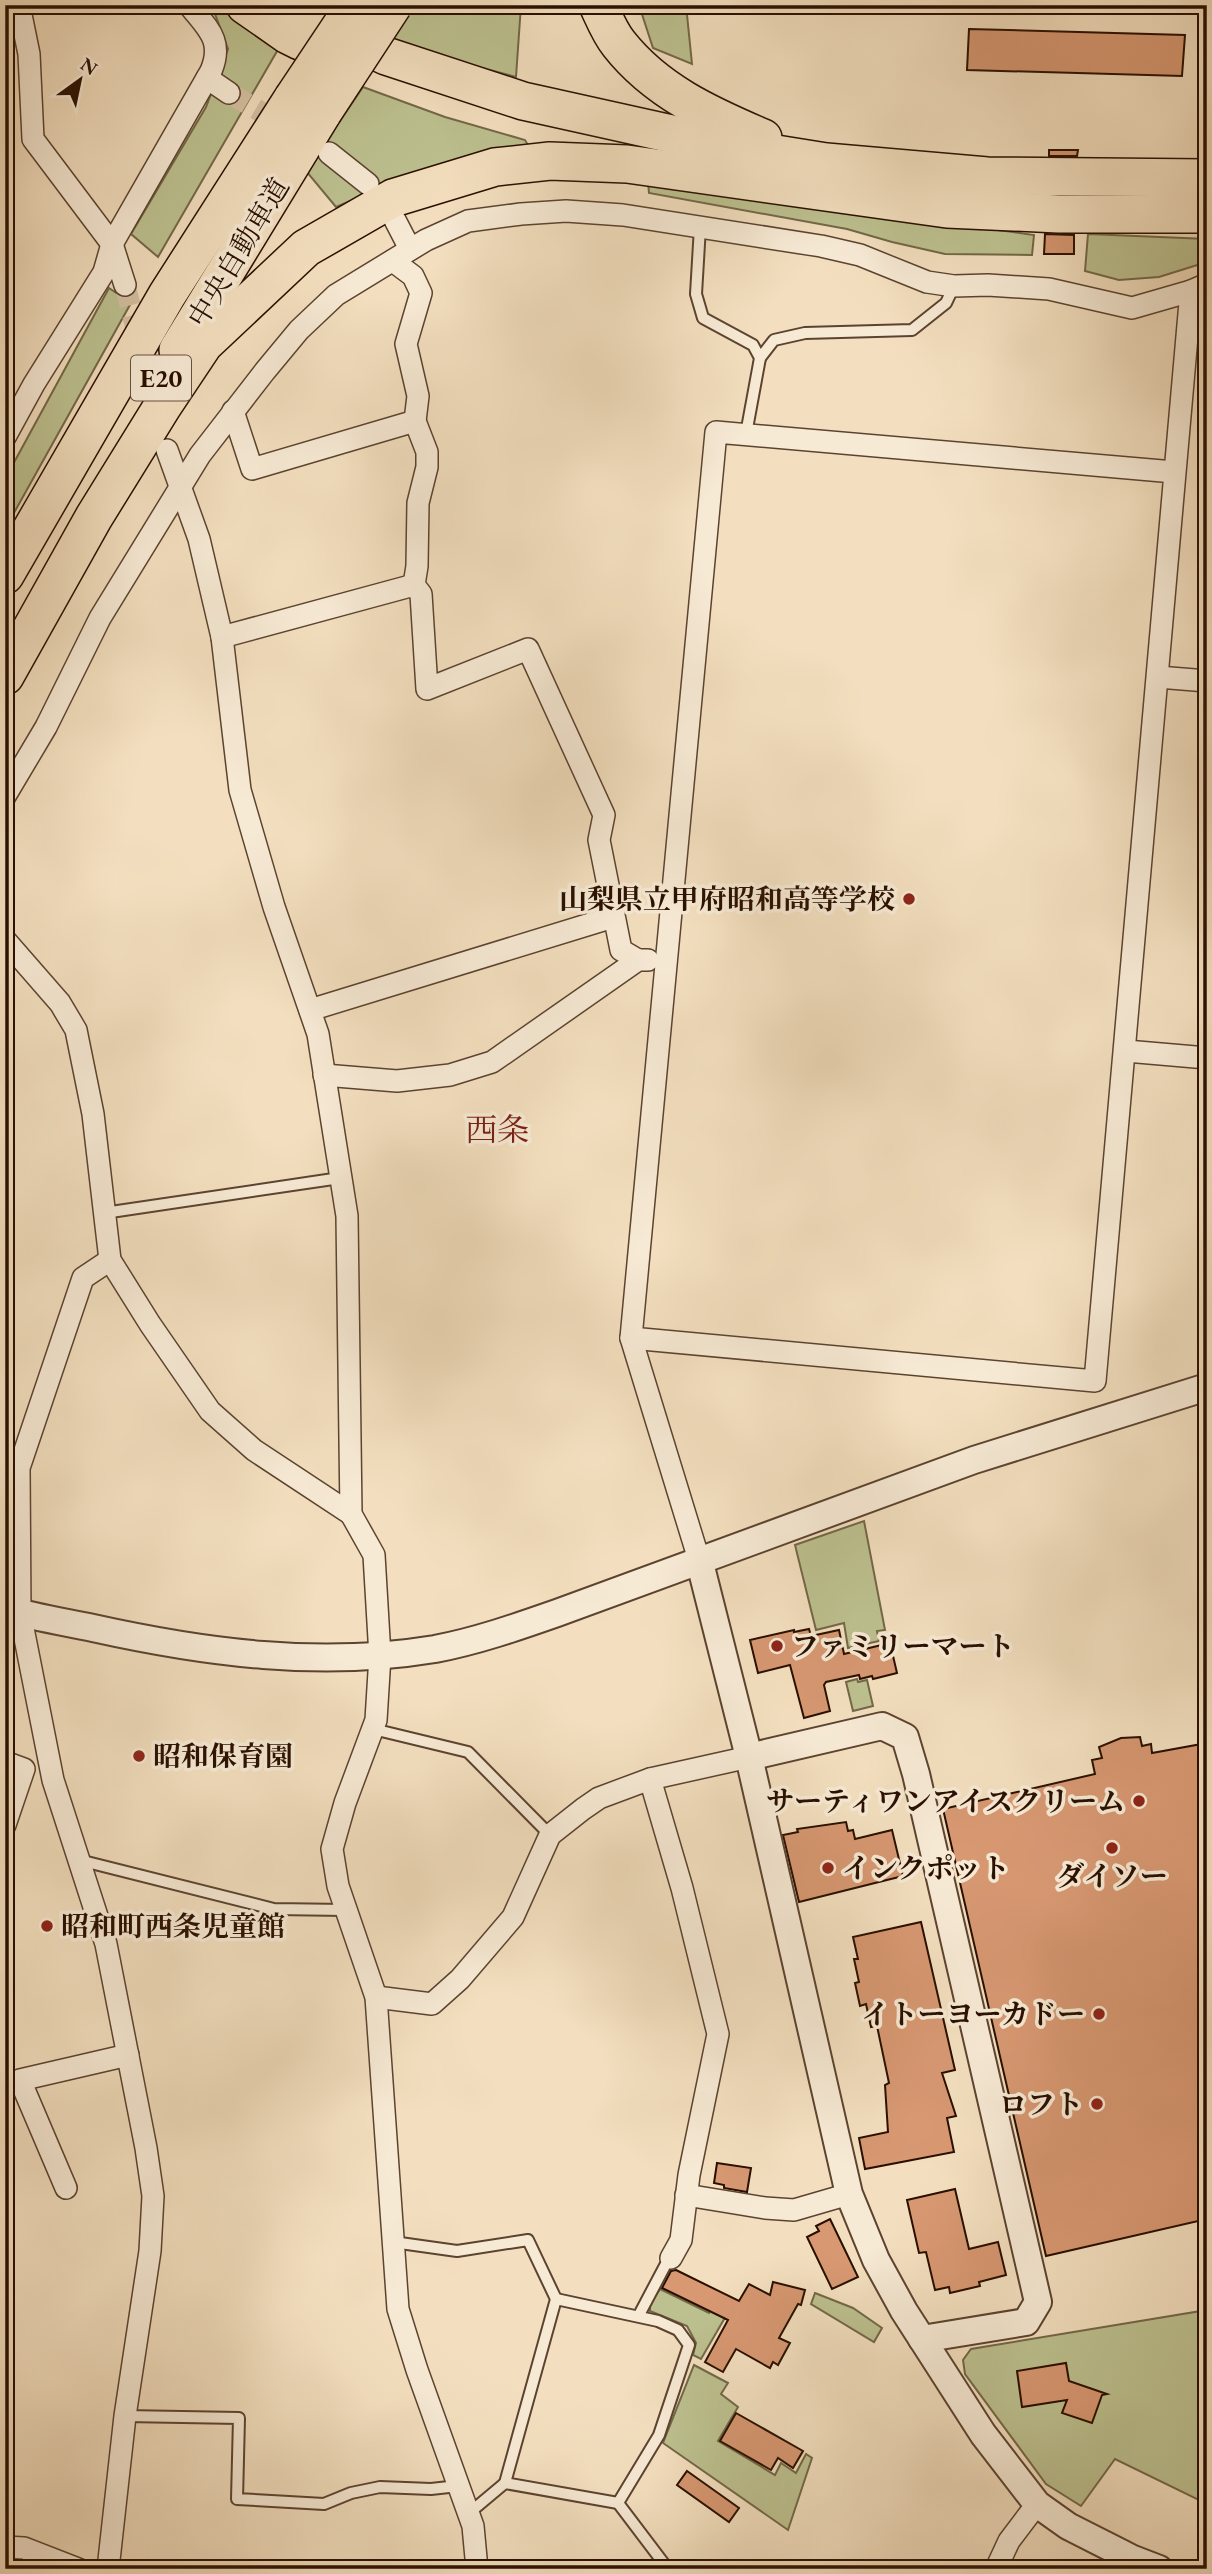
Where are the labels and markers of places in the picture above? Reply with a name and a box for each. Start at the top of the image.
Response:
place label: 山梨県立甲府昭和高等学校 [559,881,895,917]
marker: 山梨県立甲府昭和高等学校 [901,891,917,907]
place label: ファミリーマート [791,1628,1014,1664]
marker: ファミリーマート [769,1638,785,1654]
place label: 昭和保育園 [153,1738,293,1774]
marker: 昭和保育園 [131,1748,147,1764]
place label: サーティワンアイスクリーム [766,1783,1125,1819]
marker: サーティワンアイスクリーム [1131,1793,1147,1809]
marker: ダイソー [1104,1840,1120,1856]
place label: インクポット [842,1850,1009,1886]
place label: ダイソー [1056,1858,1168,1894]
marker: インクポット [820,1860,836,1876]
place label: 昭和町西条児童館 [61,1908,285,1944]
marker: 昭和町西条児童館 [39,1918,55,1934]
place label: イトーヨーカドー [862,1996,1085,2032]
marker: イトーヨーカドー [1091,2006,1107,2022]
place label: ロフト [999,2086,1083,2122]
marker: ロフト [1089,2096,1105,2112]

